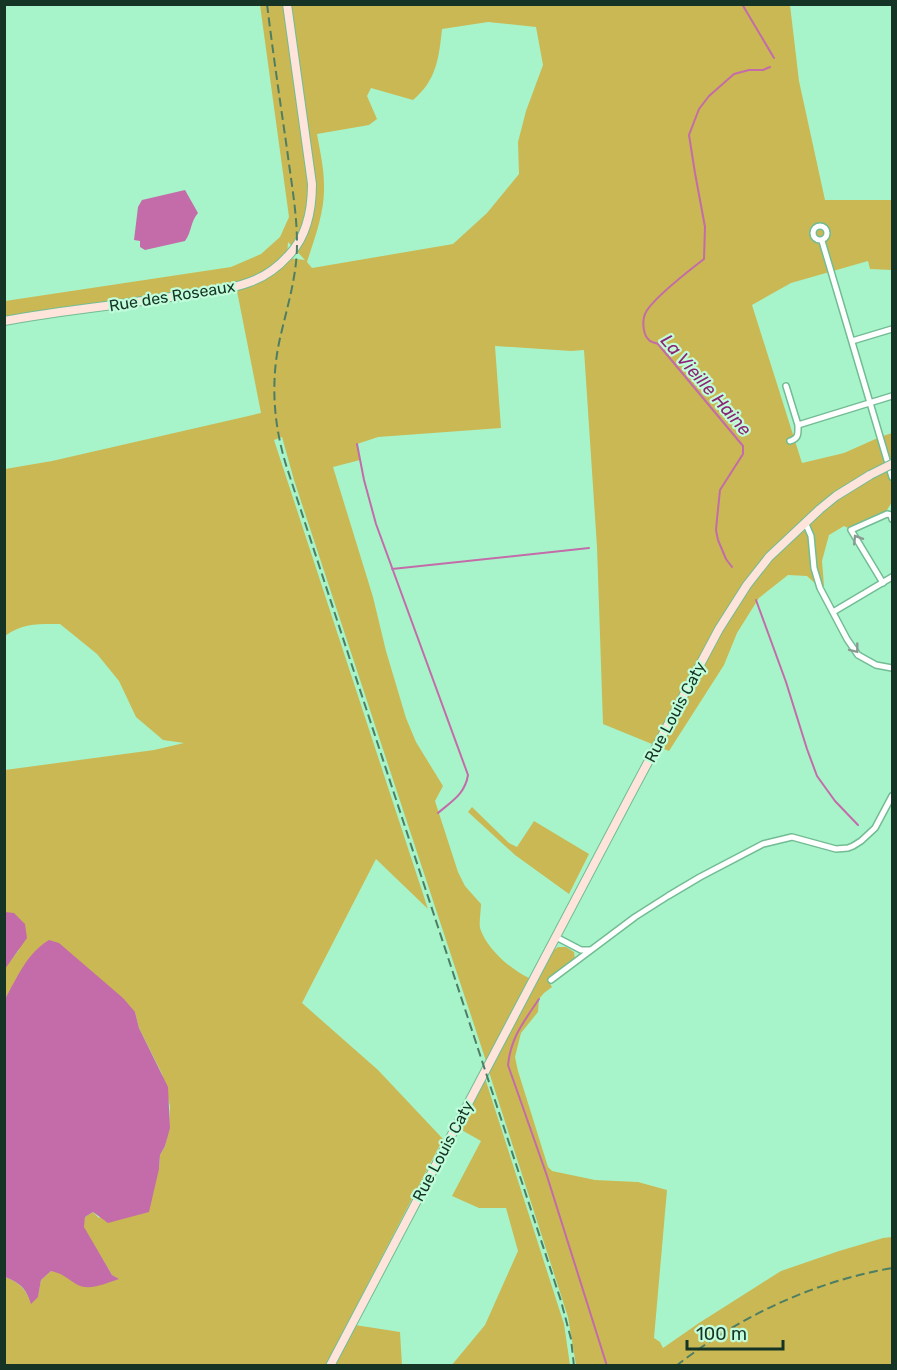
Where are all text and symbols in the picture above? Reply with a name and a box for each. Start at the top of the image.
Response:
street label: Rue des Roseaux [108,277,237,315]
water label: La Vieille Haine [656,330,756,440]
one-way arrow [853,535,864,546]
one-way arrow [848,642,859,653]
street label: Rue Louis Caty [641,658,710,766]
street label: Rue Louis Caty [409,1097,478,1205]
scale bar [687,1313,783,1351]
text: 100 m [696,1323,747,1345]

